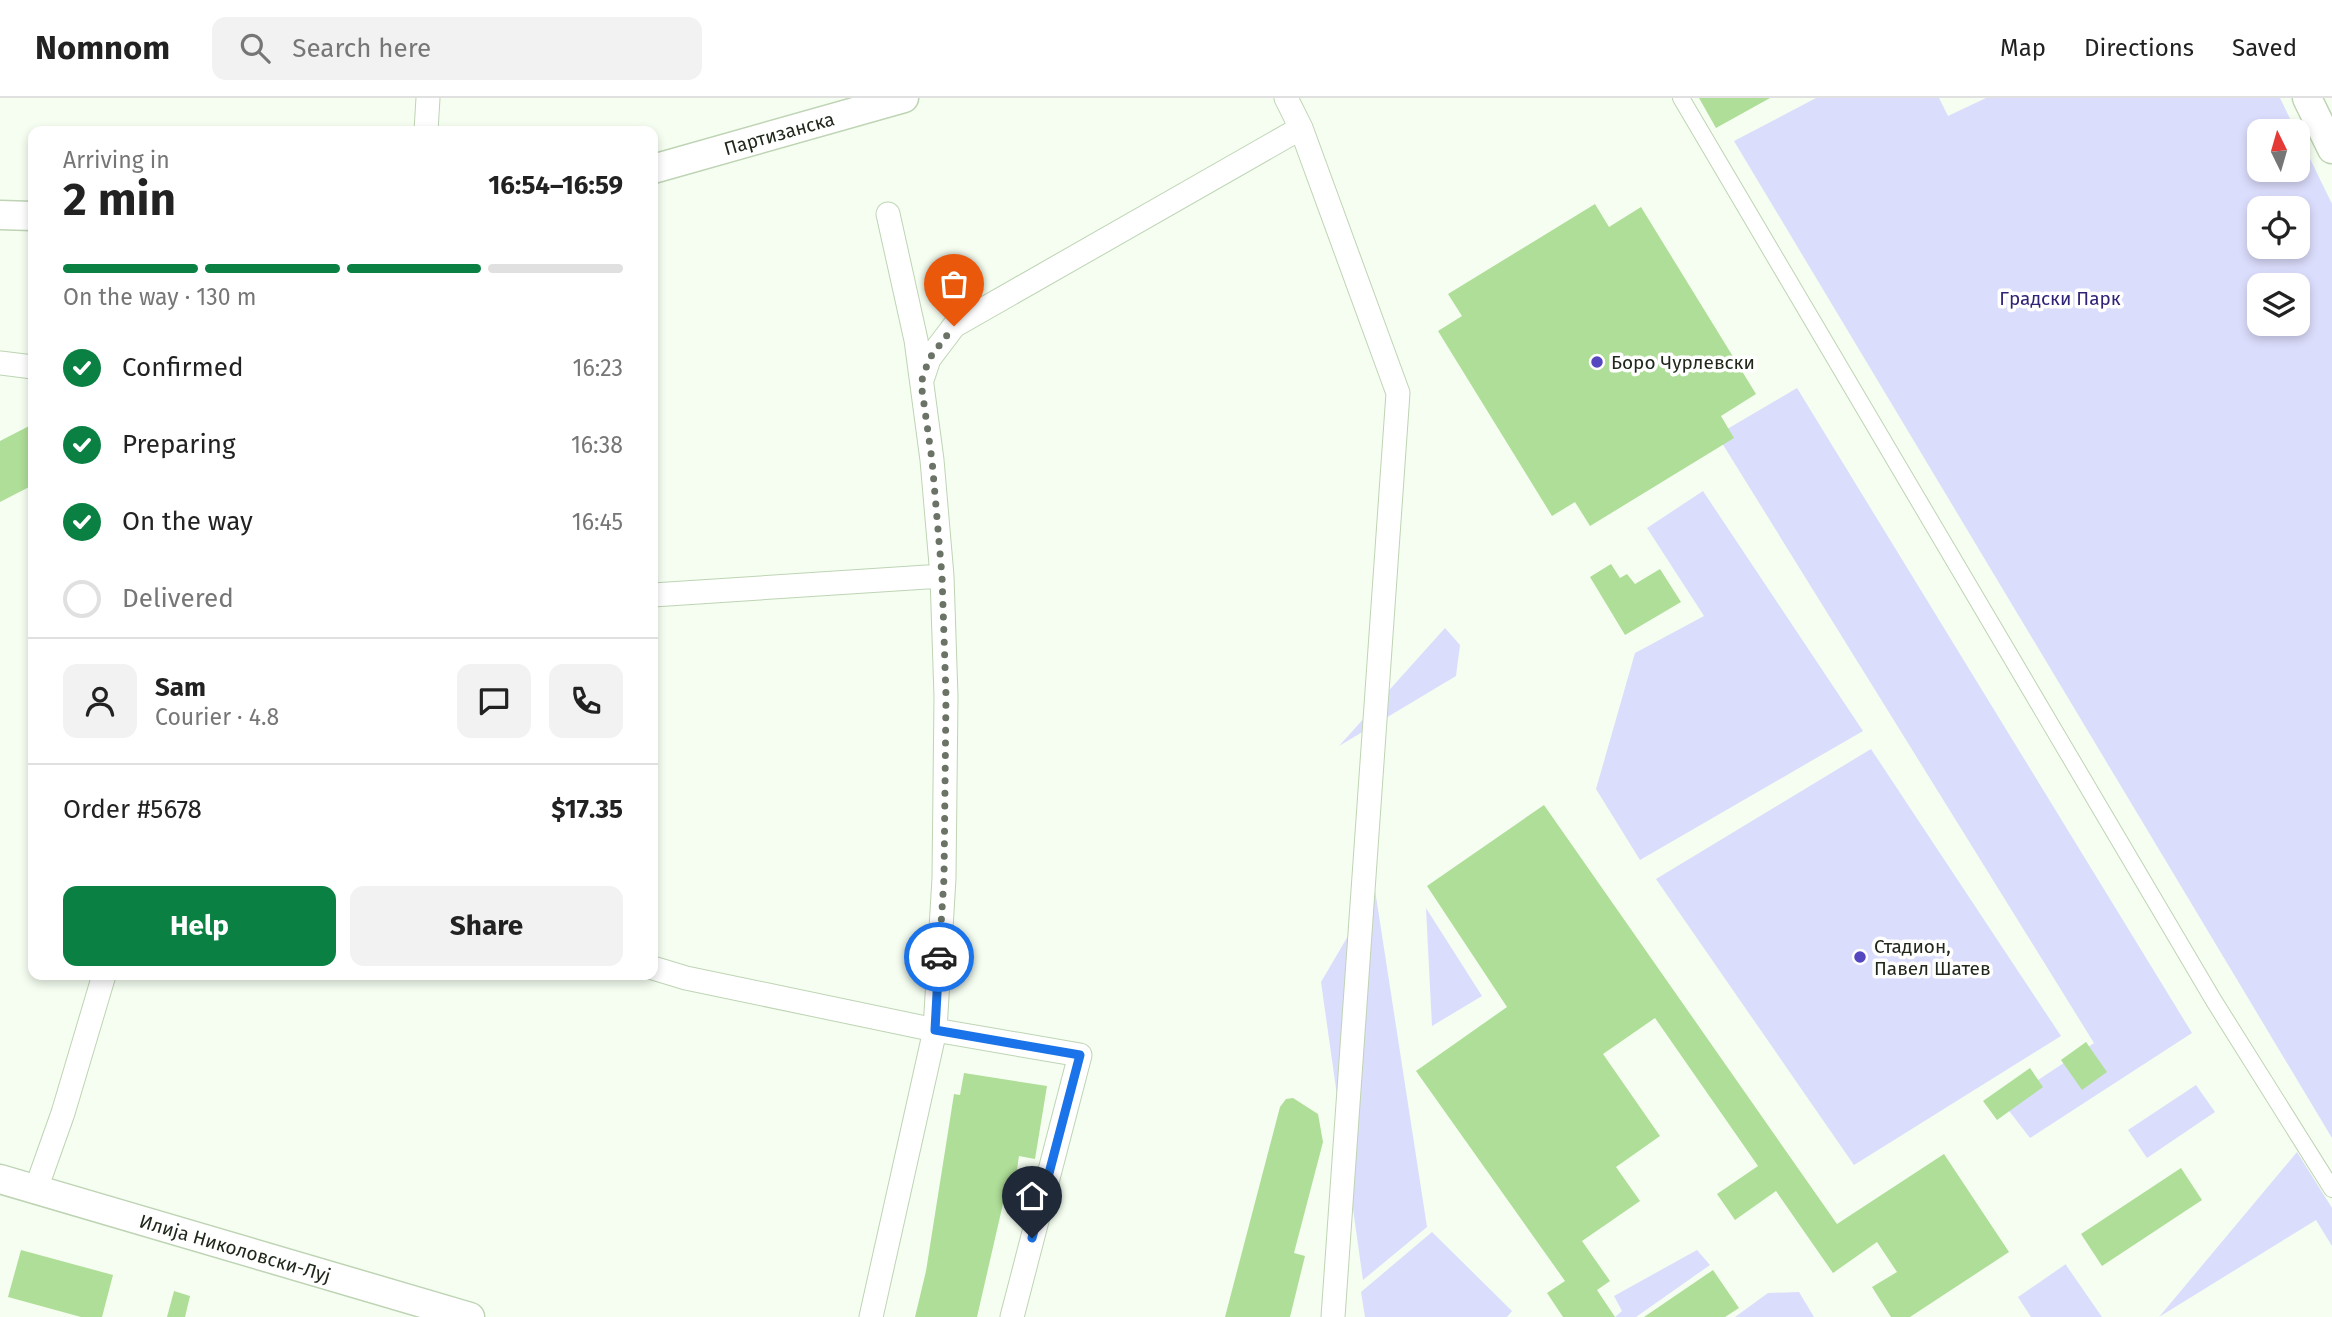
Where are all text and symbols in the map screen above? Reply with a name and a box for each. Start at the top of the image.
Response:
search box [212,17,702,80]
text: Nomnom [35,28,170,68]
icon: search [236,29,274,67]
text: Search here [292,33,431,64]
text: Map [2000,34,2046,62]
text: Directions [2084,34,2194,62]
text: Saved [2232,34,2297,62]
street label: Партизанска [721,107,837,160]
north arrow [2247,119,2310,182]
map controls [2247,119,2310,336]
text: Arriving in [63,146,170,174]
text: 16:54–16:59 [488,170,623,201]
text: 2 min [63,172,176,227]
button: locate [2247,196,2310,259]
pin [924,254,984,326]
icon: bag [935,265,973,303]
button: layers [2247,273,2310,336]
text: On the way · 130 m [63,283,256,311]
park label: Градски Парк [1999,287,2121,310]
icon: check [63,349,101,387]
place label: Боро Чурлевски [1611,351,1755,374]
text: Confirmed [122,352,243,383]
text: 16:23 [573,354,623,382]
marker: Боро Чурлевски [1589,354,1605,370]
icon: check [63,426,101,464]
text: Preparing [122,429,235,460]
text: 16:38 [571,431,623,459]
icon: check [63,503,101,541]
text: On the way [122,506,253,537]
text: 16:45 [572,508,623,536]
text: Delivered [122,583,234,614]
button: person [63,664,137,738]
button: chat [457,664,531,738]
button: phone [549,664,623,738]
text: Sam [155,672,206,703]
text: Courier · 4.8 [155,703,279,731]
text: Order #5678 [63,794,202,825]
text: $17.35 [551,794,623,825]
button: Help [63,886,336,966]
button: Share [350,886,623,966]
courier [904,922,974,992]
place label: Стадион, Павел Шатев [1874,935,1991,980]
icon: car [920,938,958,976]
marker: Стадион, Павел Шатев [1852,949,1868,965]
pin [1002,1166,1062,1238]
icon: home [1013,1177,1051,1215]
street label: Илија Николовски-Луј [137,1209,333,1287]

